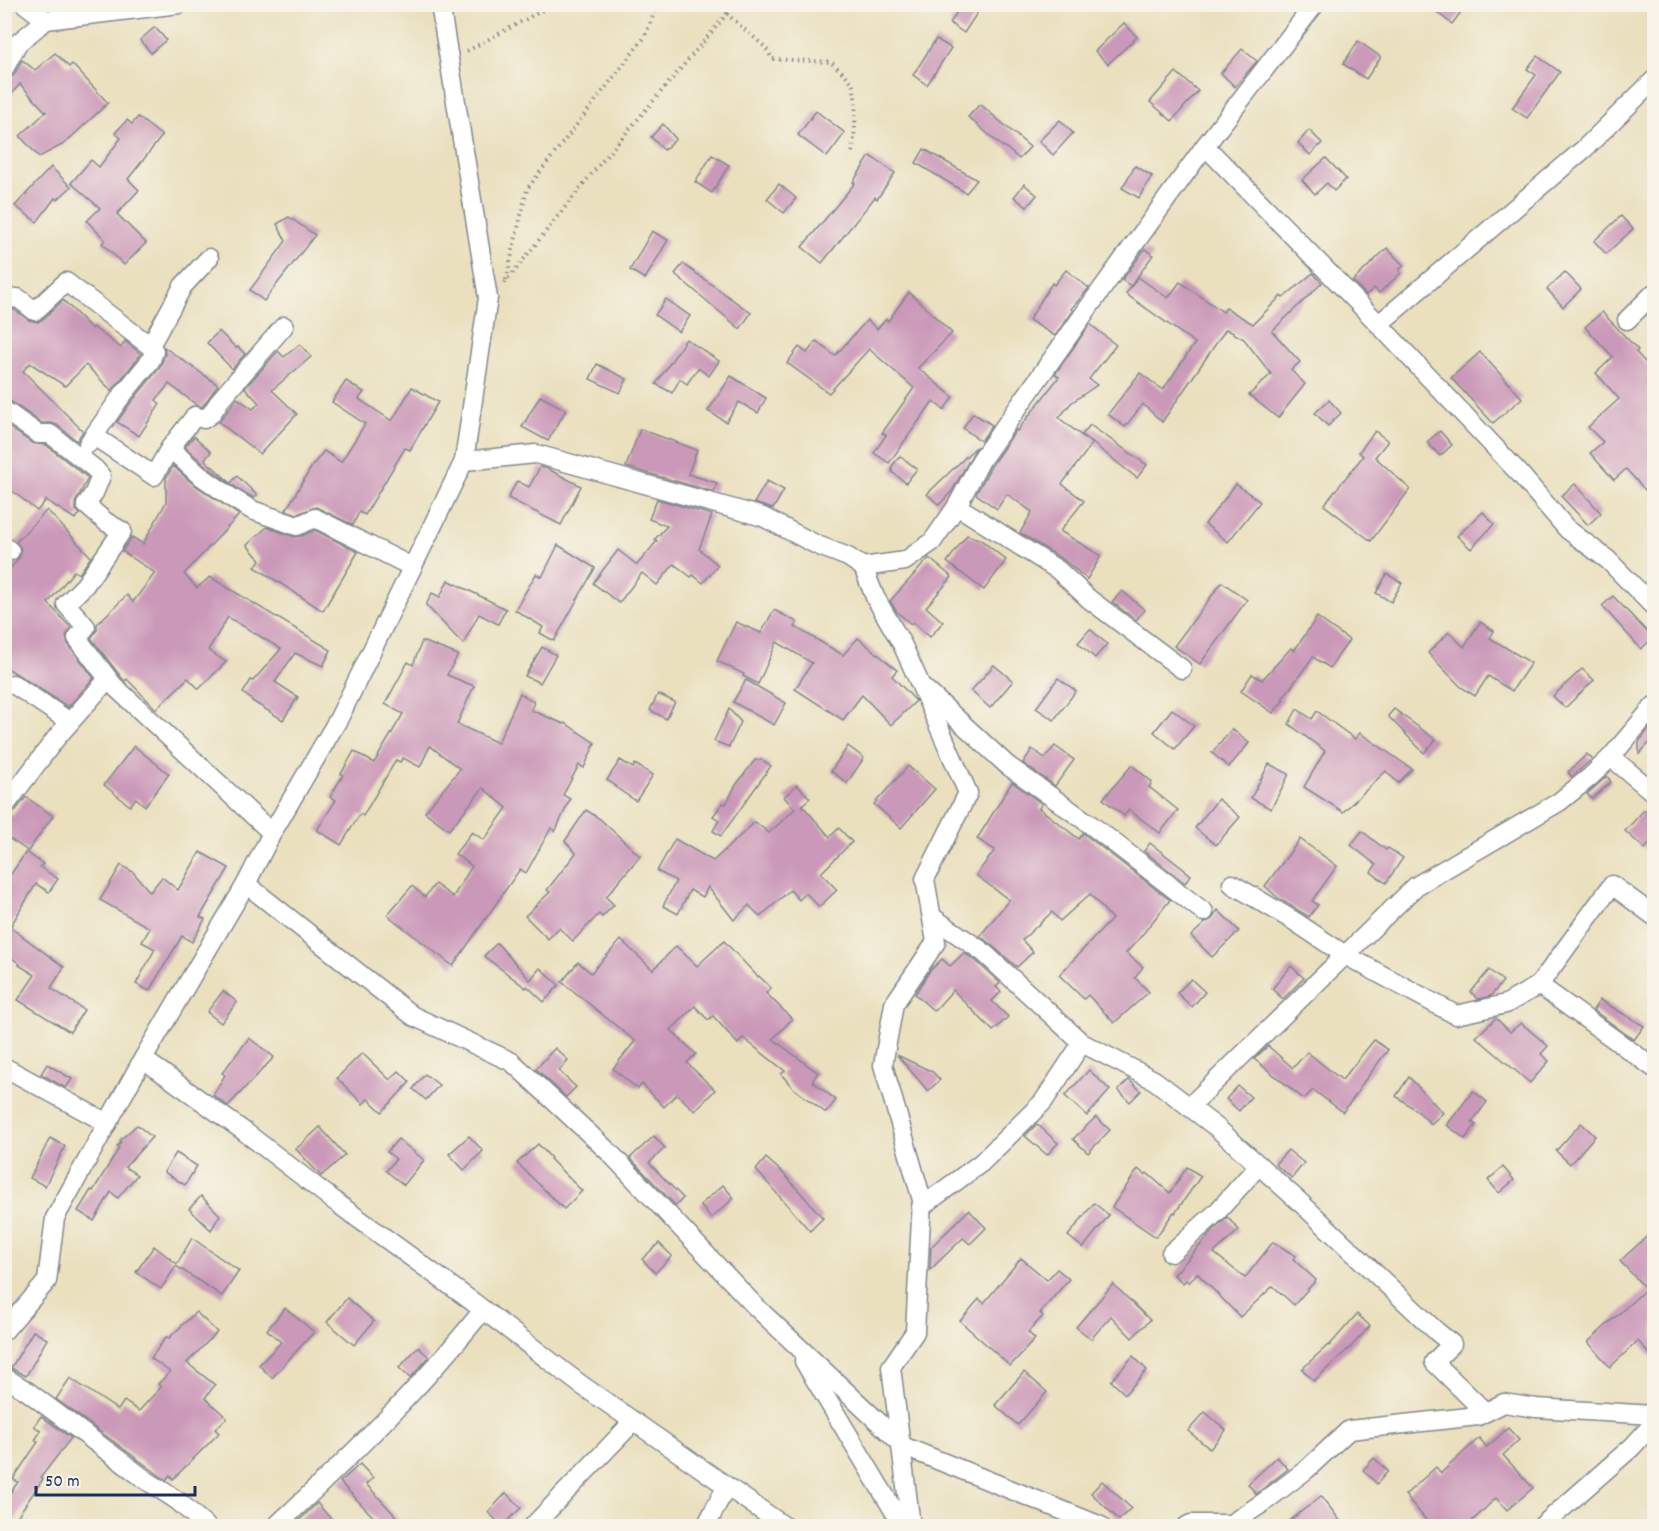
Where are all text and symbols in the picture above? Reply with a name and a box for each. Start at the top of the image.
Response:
scale bar [36,1459,195,1497]
text: 50 m [45,1470,80,1495]

